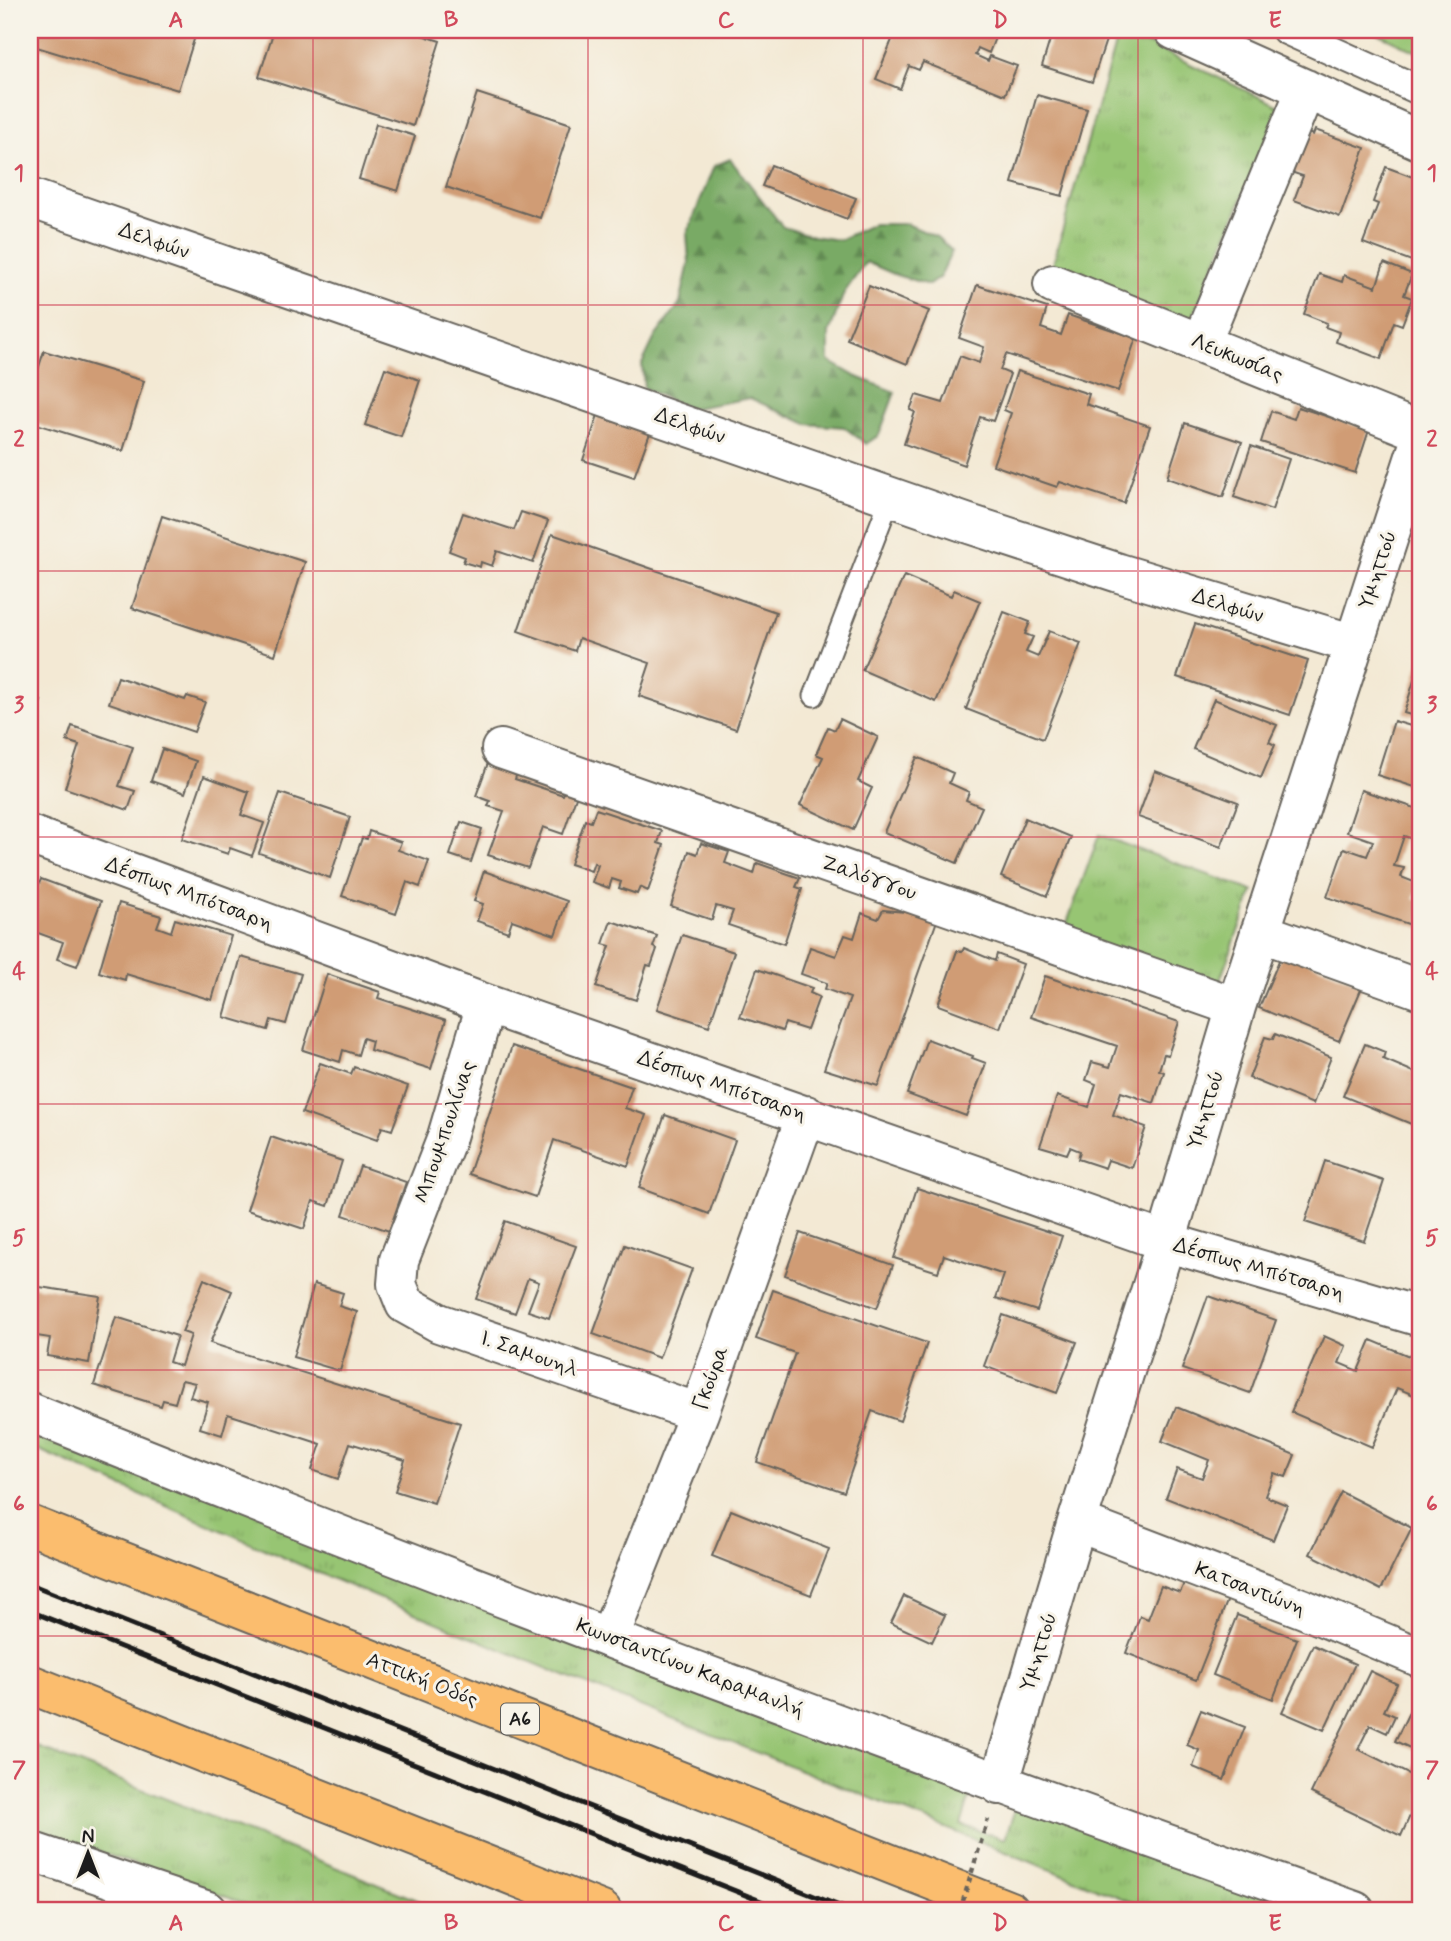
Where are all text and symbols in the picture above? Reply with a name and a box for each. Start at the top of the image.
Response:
text: A [168,6,184,36]
text: B [444,6,459,36]
text: C [718,6,735,36]
text: D [992,6,1008,36]
text: E [1268,6,1282,36]
text: 1 [14,159,24,189]
text: 1 [1427,159,1437,189]
street label: Δελφών [115,216,193,266]
street label: Λευκωσίας [1187,327,1287,389]
street label: Δελφών [651,401,729,451]
text: 2 [13,425,25,455]
text: 2 [1426,425,1438,455]
street label: Υμηττού [1352,527,1404,613]
street label: Δελφών [1189,582,1267,630]
text: 3 [14,691,25,721]
text: 3 [1427,691,1438,721]
street label: Ζαλόγγου [818,849,920,907]
street label: Δέσπως Μπότσαρη [101,850,277,937]
text: 4 [12,957,26,987]
text: 4 [1425,957,1439,987]
street label: Δέσπως Μπότσαρη [634,1043,811,1128]
street label: Μπουμπουλίνας [408,1057,482,1207]
street label: Υμηττού [1181,1067,1231,1153]
text: 5 [12,1224,26,1254]
text: 5 [1425,1224,1439,1254]
street label: Δέσπως Μπότσαρη [1170,1230,1348,1307]
street label: Ι. Σαμουηλ [477,1324,582,1384]
street label: Γκούρα [686,1342,736,1414]
text: 6 [13,1490,25,1520]
text: 6 [1426,1490,1438,1520]
street label: Κατσαντώνη [1191,1555,1309,1623]
street label: Υμηττού [1014,1609,1064,1695]
street label: Κωνσταντίνου Καραμανλή [572,1611,808,1725]
street label: Αττική Οδός [362,1646,482,1714]
road number: Α6 [501,1704,539,1735]
text: 7 [12,1756,26,1786]
text: 7 [1425,1756,1439,1786]
north arrow [52,1818,122,1888]
text: N [82,1825,94,1850]
text: A [168,1909,184,1939]
text: B [444,1909,459,1939]
text: C [718,1909,735,1939]
text: D [992,1909,1008,1939]
text: E [1268,1909,1282,1939]

